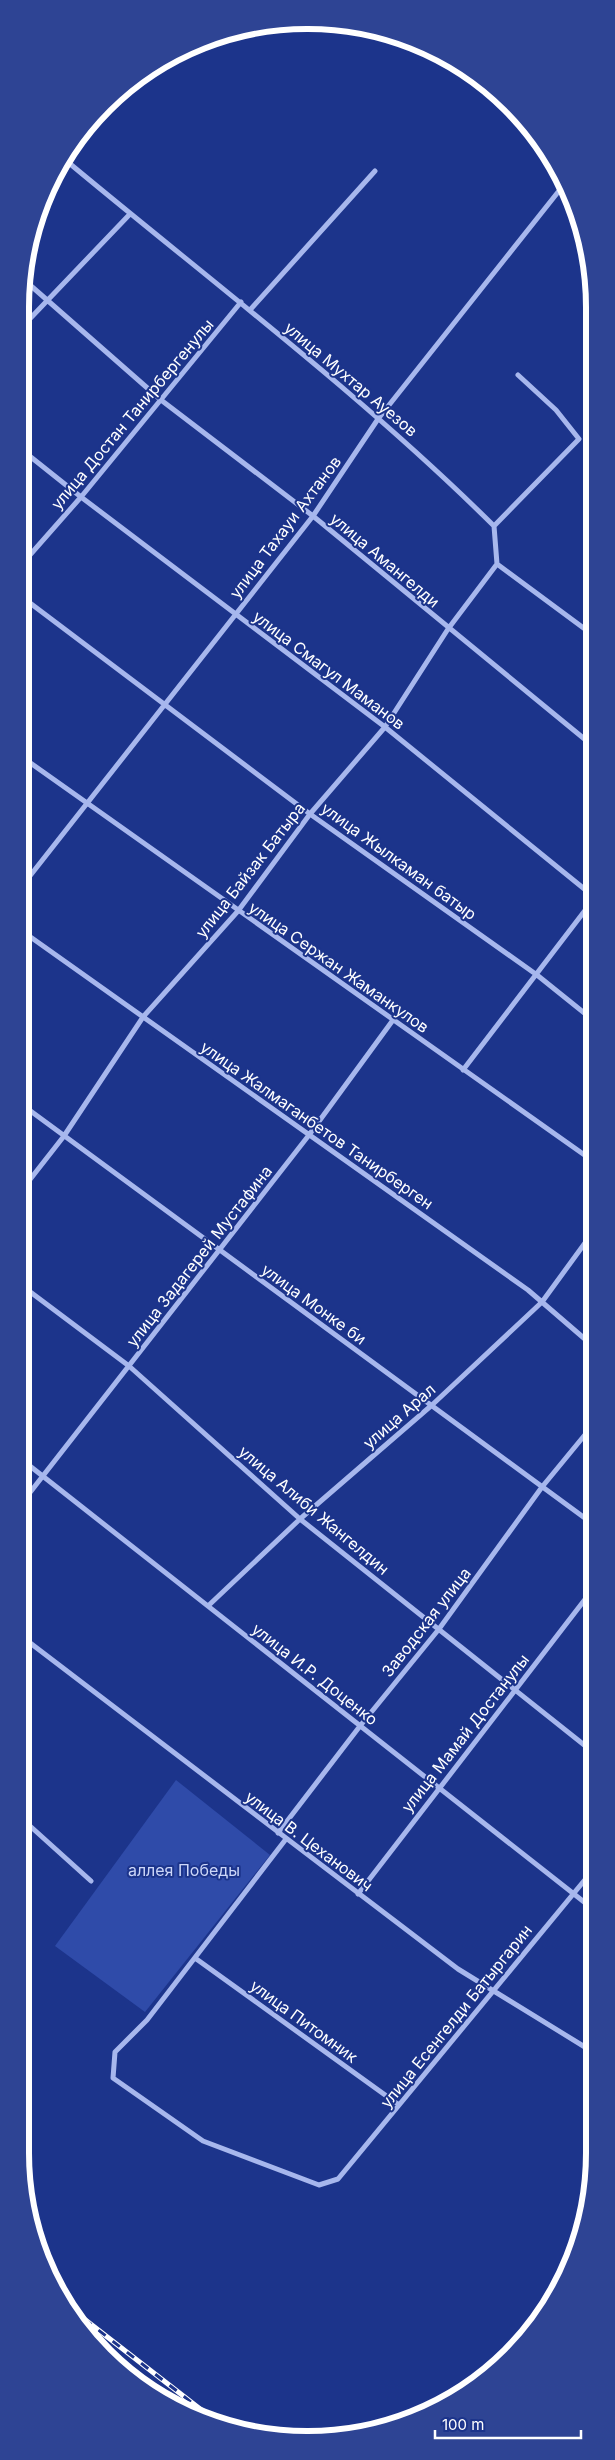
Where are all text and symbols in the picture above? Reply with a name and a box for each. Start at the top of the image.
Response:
street label: улица Достан Танирбергенулы [46,315,218,513]
street label: улица Мухтар Ауезов [280,317,422,441]
street label: улица Тахауи Ахтанов [225,452,345,602]
street label: улица Амангелди [326,508,444,612]
street label: улица Смагул Маманов [249,606,409,734]
street label: улица Байзак Батыра [191,798,309,942]
street label: улица Жылкаман батыр [317,798,481,924]
street label: улица Сержан Жаманкулов [245,897,433,1037]
street label: улица Жалмаганбетов Танирберген [197,1037,437,1213]
street label: улица Задагерей Мустафина [122,1161,276,1351]
street label: улица Монке би [258,1259,370,1349]
street label: улица Арал [359,1379,439,1453]
street label: улица Алиби Жангелдин [235,1441,393,1579]
street label: Заводская улица [377,1563,475,1681]
street label: улица И.Р. Доценко [248,1619,382,1729]
street label: улица Мамай Достанулы [397,1650,533,1816]
street label: улица В. Цеханович [241,1787,377,1895]
park label: аллея Победы [128,1860,240,1880]
street label: улица Есенгелди Батыргарин [376,1920,536,2112]
street label: улица Питомник [246,1975,362,2067]
scale bar [435,2408,581,2440]
text: 100 m [442,2415,484,2434]

